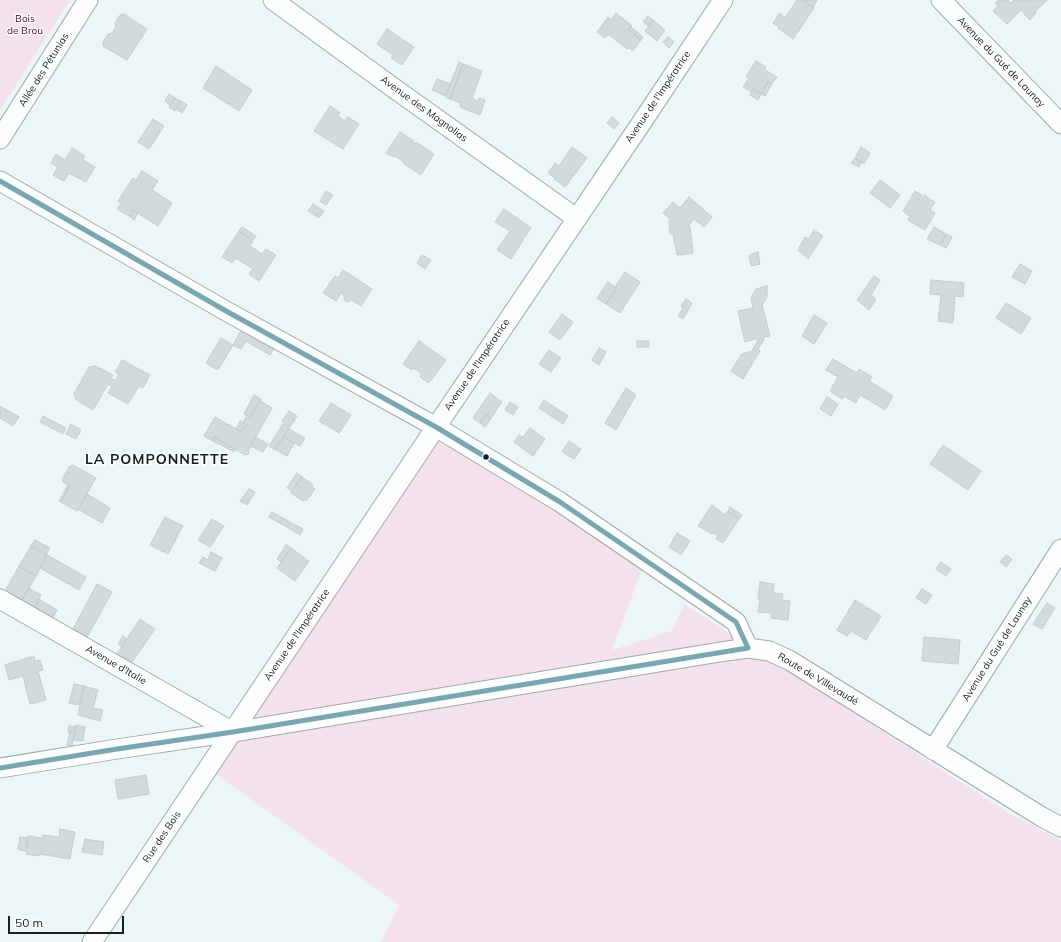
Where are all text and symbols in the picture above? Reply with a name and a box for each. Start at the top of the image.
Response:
park label: Bois de Brou [7,13,43,36]
street label: Avenue du Gué de Launay [955,14,1047,110]
street label: Allée des Pétunias [16,31,72,109]
street label: Avenue de l'Impératrice [623,49,693,145]
street label: Avenue des Magnolias [378,73,470,145]
street label: Avenue de l'Impératrice [442,317,512,413]
district label: LA POMPONNETTE [85,452,229,468]
unlabelled marker [481,452,491,462]
street label: Avenue de l'Impératrice [262,587,332,683]
street label: Avenue du Gué de Launay [960,594,1034,704]
street label: Avenue d'Italie [84,643,148,687]
street label: Route de Villevaudé [776,650,860,708]
street label: Rue des Bois [140,809,184,865]
scale bar [10,908,126,934]
text: 50 m [15,915,43,930]

